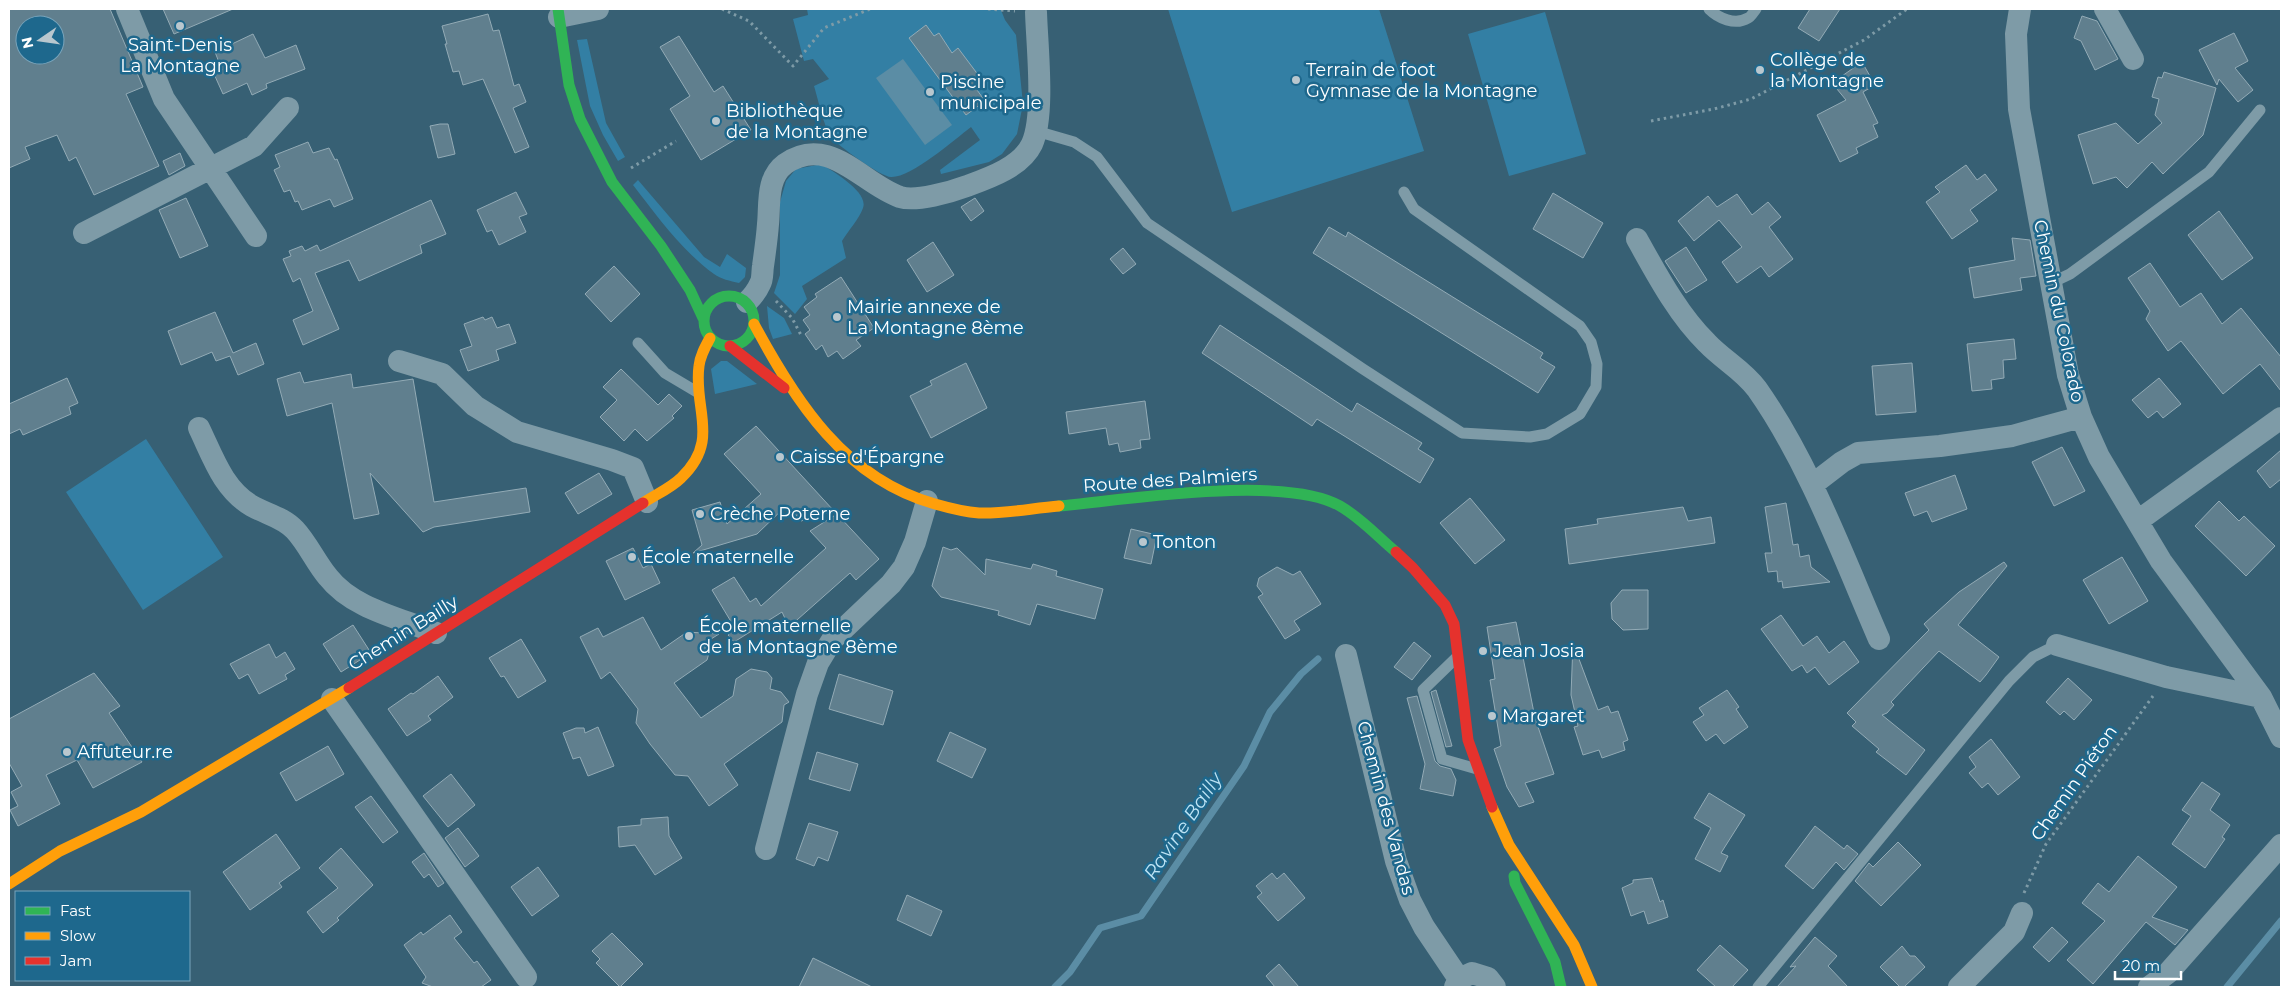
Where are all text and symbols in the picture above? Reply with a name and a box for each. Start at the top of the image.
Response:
north arrow [15,15,65,65]
marker: Saint-Denis La Montagne [174,20,186,32]
place label: Saint-Denis La Montagne [120,34,240,77]
text: N [17,35,37,50]
place label: Collège de la Montagne [1770,49,1884,92]
place label: Terrain de foot Gymnase de la Montagne [1306,59,1538,102]
marker: Collège de la Montagne [1754,64,1766,76]
place label: Piscine municipale [940,71,1042,114]
marker: Terrain de foot Gymnase de la Montagne [1290,74,1302,86]
marker: Piscine municipale [924,86,936,98]
place label: Bibliothèque de la Montagne [726,100,868,143]
marker: Bibliothèque de la Montagne [710,115,722,127]
street label: Chemin du Colorado [2029,218,2089,404]
place label: Mairie annexe de La Montagne 8ème [847,296,1024,339]
marker: Mairie annexe de La Montagne 8ème [831,311,843,323]
place label: Caisse d'Épargne [790,446,944,468]
marker: Caisse d'Épargne [774,451,786,463]
street label: Route des Palmiers [1082,463,1258,497]
place label: Crèche Poterne [710,503,850,525]
marker: Crèche Poterne [694,508,706,520]
place label: Tonton [1153,531,1216,553]
marker: Tonton [1137,536,1149,548]
place label: École maternelle [642,546,794,568]
marker: École maternelle [626,551,638,563]
street label: Chemin Bailly [344,590,462,675]
place label: École maternelle de la Montagne 8ème [699,615,898,658]
marker: École maternelle de la Montagne 8ème [683,630,695,642]
place label: Jean Josia [1492,640,1585,662]
marker: Jean Josia [1477,645,1489,657]
place label: Margaret [1502,705,1585,727]
marker: Margaret [1486,710,1498,722]
street label: Chemin des Vandas [1352,719,1420,898]
street label: Chemin Piéton [2026,721,2122,845]
place label: Affuteur.re [77,741,173,763]
marker: Affuteur.re [61,746,73,758]
water label: Ravine Bailly [1139,767,1228,884]
legend [15,891,190,981]
text: Fast [60,901,91,920]
text: Slow [60,926,96,945]
scale bar [2115,948,2181,980]
text: Jam [59,951,92,970]
text: 20 m [2122,956,2160,975]

